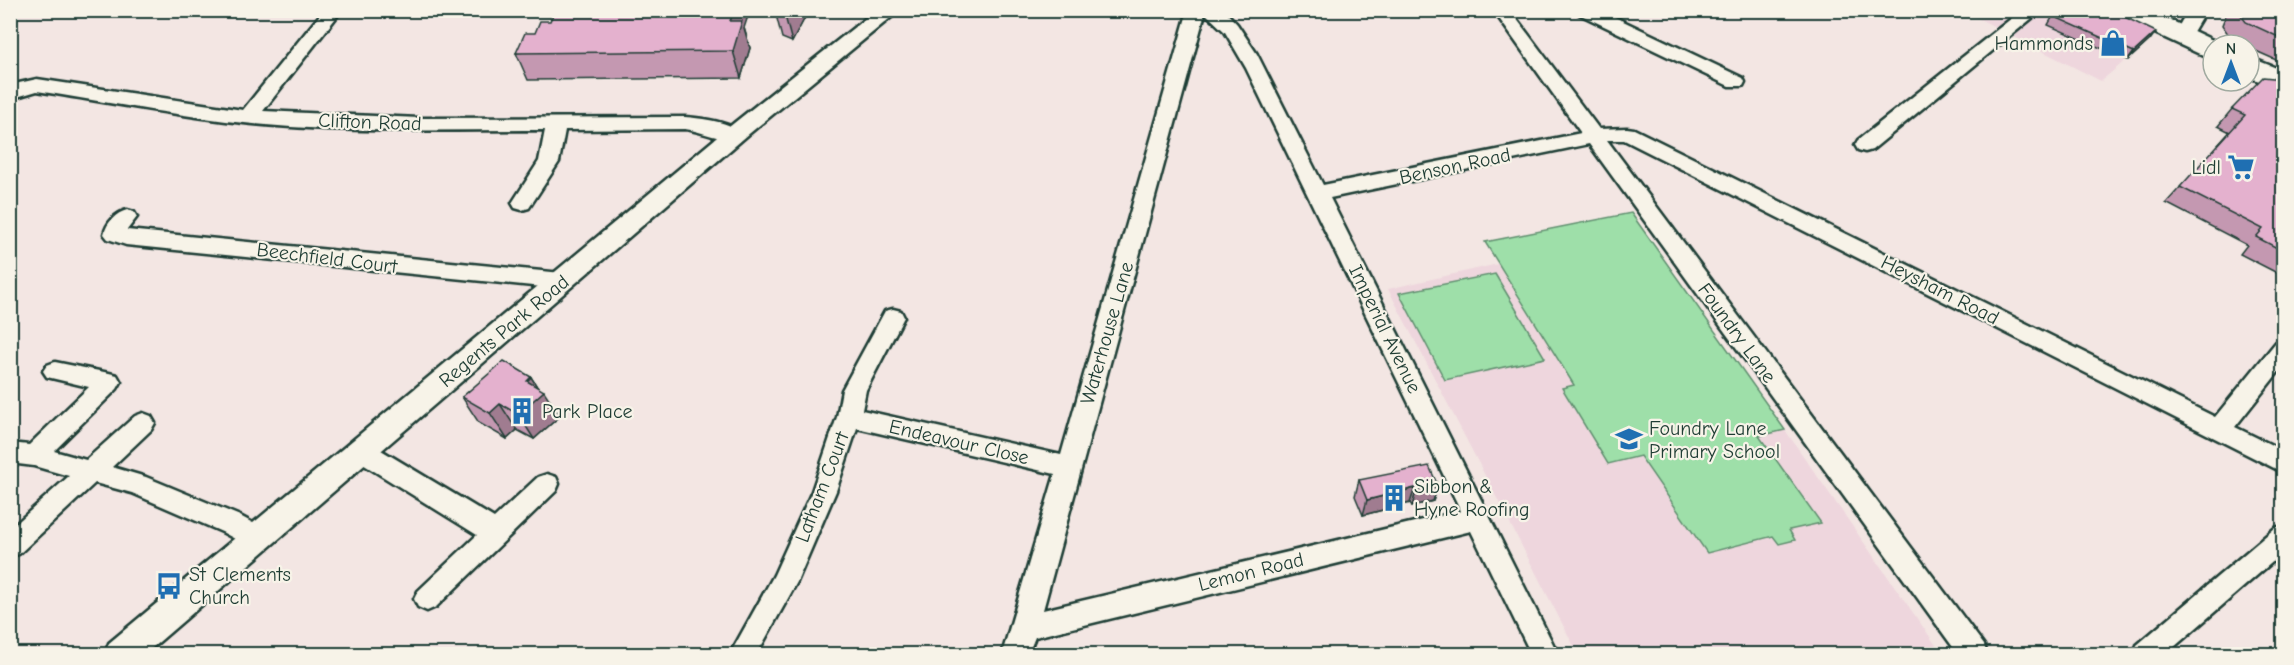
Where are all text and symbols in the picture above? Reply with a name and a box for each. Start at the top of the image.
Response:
shop icon: Hammonds [2098,28,2128,58]
place label: Hammonds [1995,32,2093,55]
north arrow [2201,33,2261,93]
text: N [2226,40,2236,58]
street label: Clifton Road [318,109,422,135]
street label: Benson Road [1397,143,1513,189]
supermarket icon: Lidl [2226,152,2256,182]
place label: Lidl [2191,156,2221,179]
street label: Beechfield Court [255,238,400,278]
street label: Heysham Road [1877,250,2003,330]
street label: Waterhouse Lane [1076,259,1138,407]
street label: Imperial Avenue [1344,261,1426,397]
street label: Regents Park Road [434,270,574,392]
street label: Foundry Lane [1693,279,1781,387]
building icon: Park Place [507,396,537,426]
place label: Park Place [542,400,633,423]
street label: Endeavour Close [887,415,1031,469]
place label: Foundry Lane Primary School [1649,417,1780,463]
school or university icon: Foundry Lane Primary School [1614,424,1644,454]
street label: Latham Court [790,427,854,546]
place label: Sibbon & Hyne Roofing [1414,475,1530,521]
building icon: Sibbon & Hyne Roofing [1379,483,1409,513]
street label: Lemon Road [1196,548,1306,596]
place label: St Clements Church [189,563,291,609]
bus stop icon: St Clements Church [154,571,184,601]

